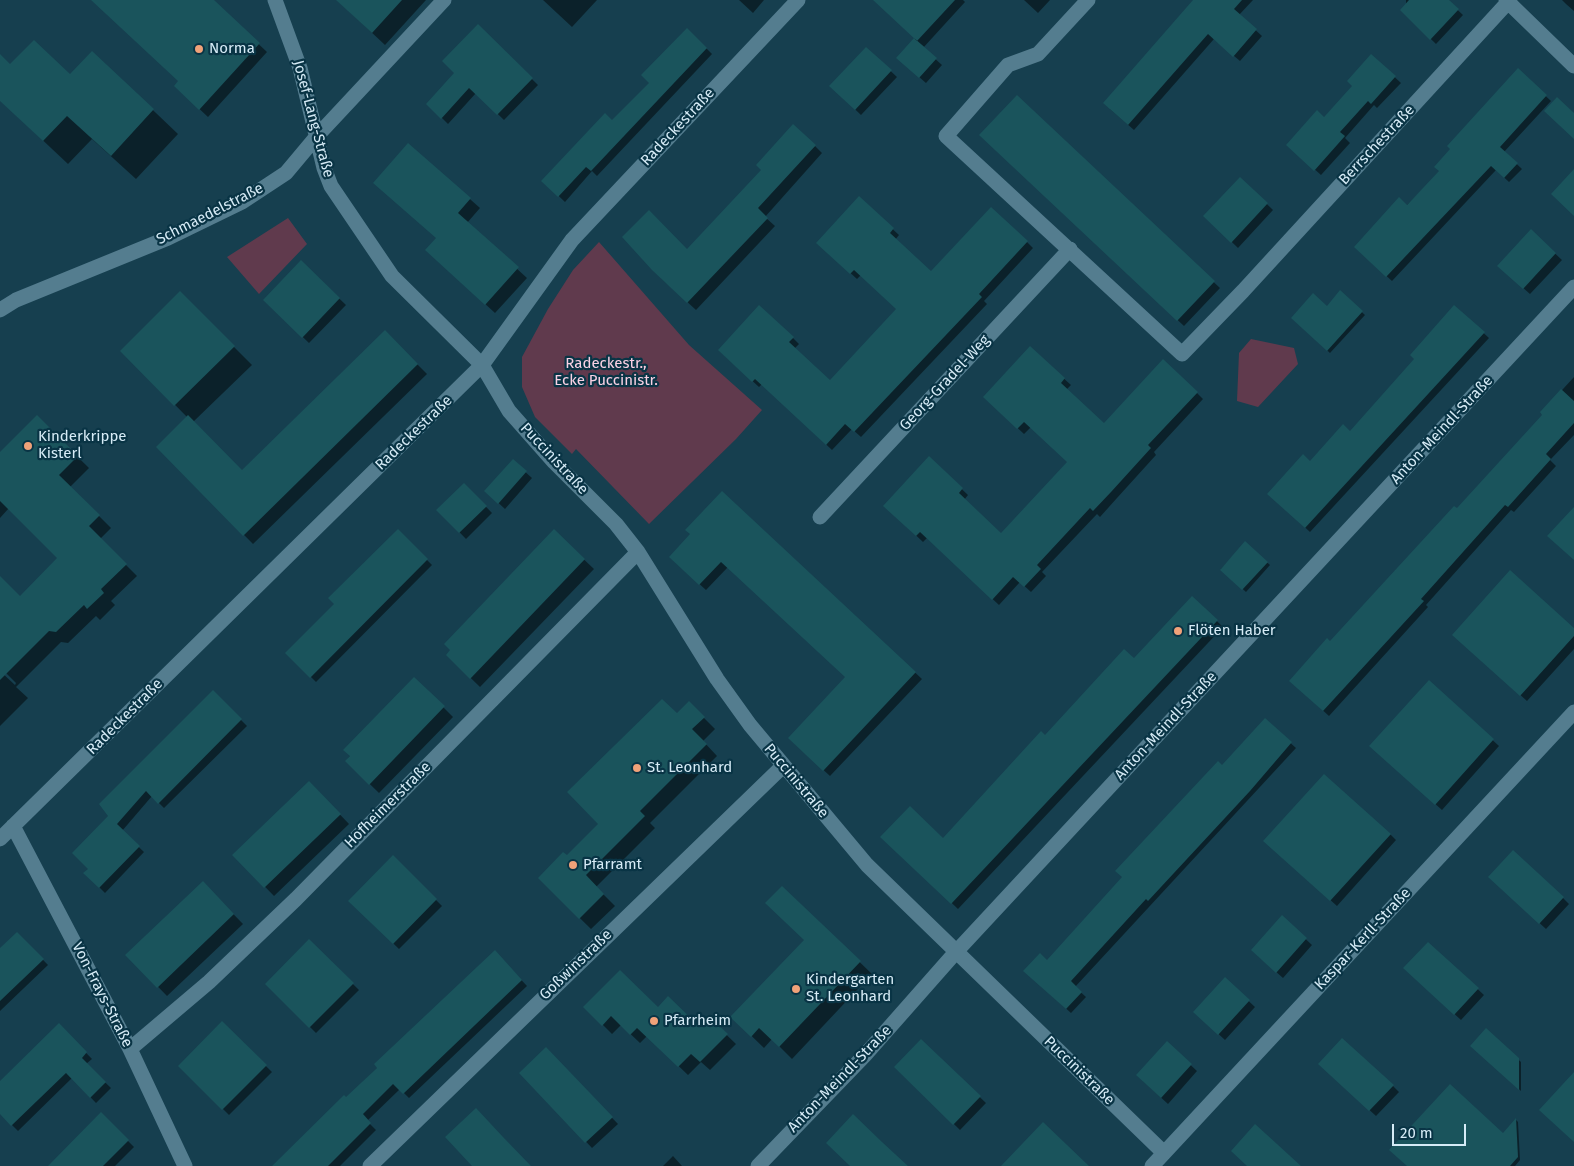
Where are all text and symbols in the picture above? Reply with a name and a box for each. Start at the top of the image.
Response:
place label: Norma [209,40,255,58]
marker: Norma [193,43,205,55]
street label: Josef-Lang-Straße [289,58,337,180]
street label: Radeckestraße [637,84,719,170]
street label: Berrschestraße [1335,101,1419,189]
street label: Schmaedelstraße [153,179,267,249]
street label: Georg-Gradel-Weg [896,331,994,435]
park label: Radeckestr., Ecke Puccinistr. [554,355,658,390]
street label: Anton-Meindl-Straße [1387,372,1497,488]
street label: Radeckestraße [372,392,456,474]
street label: Puccinistraße [516,419,592,499]
place label: Kinderkrippe Kisterl [38,428,126,463]
marker: Kinderkrippe Kisterl [22,440,34,452]
place label: Flöten Haber [1188,622,1276,640]
marker: Flöten Haber [1172,625,1184,637]
street label: Anton-Meindl-Straße [1111,668,1221,784]
street label: Radeckestraße [83,675,167,759]
street label: Puccinistraße [760,740,832,822]
street label: Hofheimerstraße [341,758,435,852]
place label: St. Leonhard [647,759,732,777]
marker: St. Leonhard [631,762,643,774]
place label: Pfarramt [583,856,642,874]
marker: Pfarramt [567,859,579,871]
street label: Kaspar-Kerll-Straße [1311,884,1415,994]
street label: Goßwinstraße [536,926,616,1004]
street label: Von-Frays-Straße [68,940,136,1050]
place label: Kindergarten St. Leonhard [806,971,894,1006]
marker: Kindergarten St. Leonhard [790,983,802,995]
place label: Pfarrheim [664,1012,731,1030]
marker: Pfarrheim [648,1015,660,1027]
street label: Anton-Meindl-Straße [784,1022,896,1136]
street label: Puccinistraße [1040,1033,1118,1109]
scale bar [1394,1114,1468,1146]
text: 20 m [1400,1124,1433,1142]

